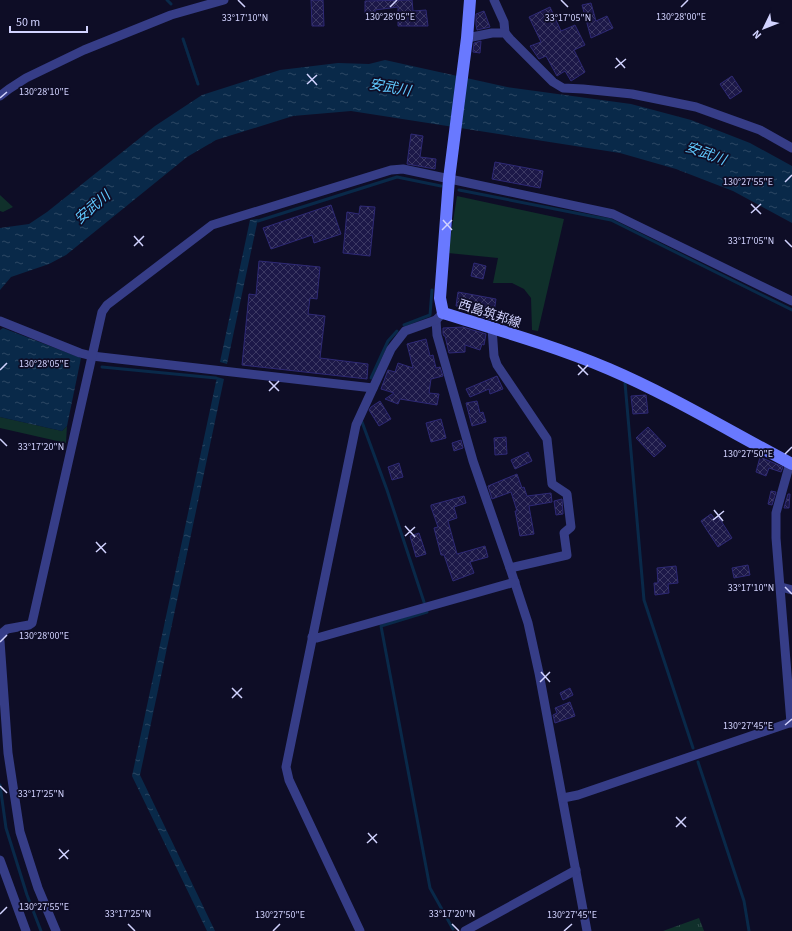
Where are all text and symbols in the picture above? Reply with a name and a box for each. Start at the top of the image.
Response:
scale bar [10,8,87,34]
north arrow [744,8,784,48]
text: 130°28'05"E [365,10,415,24]
text: 130°28'00"E [656,10,706,24]
text: 33°17'10"N [222,11,268,25]
text: 33°17'05"N [545,11,591,25]
text: 50 m [16,14,40,31]
text: N [749,27,765,42]
water label: 安武川 [367,74,414,102]
text: 130°28'10"E [19,85,69,99]
water label: 安武川 [683,137,731,171]
text: 130°27'55"E [723,175,773,189]
water label: 安武川 [70,185,117,229]
text: 33°17'05"N [728,234,774,248]
street label: 西島筑邦線 [456,295,523,333]
text: 130°28'05"E [19,357,69,371]
text: 33°17'20"N [18,440,64,454]
text: 130°27'50"E [723,447,773,461]
text: 33°17'10"N [728,581,774,595]
text: 130°28'00"E [19,629,69,643]
text: 130°27'45"E [723,719,773,733]
text: 33°17'25"N [18,787,64,801]
text: 130°27'55"E [19,900,69,914]
text: 33°17'25"N [105,907,151,921]
text: 33°17'20"N [429,907,475,921]
text: 130°27'50"E [255,908,305,922]
text: 130°27'45"E [547,908,597,922]

